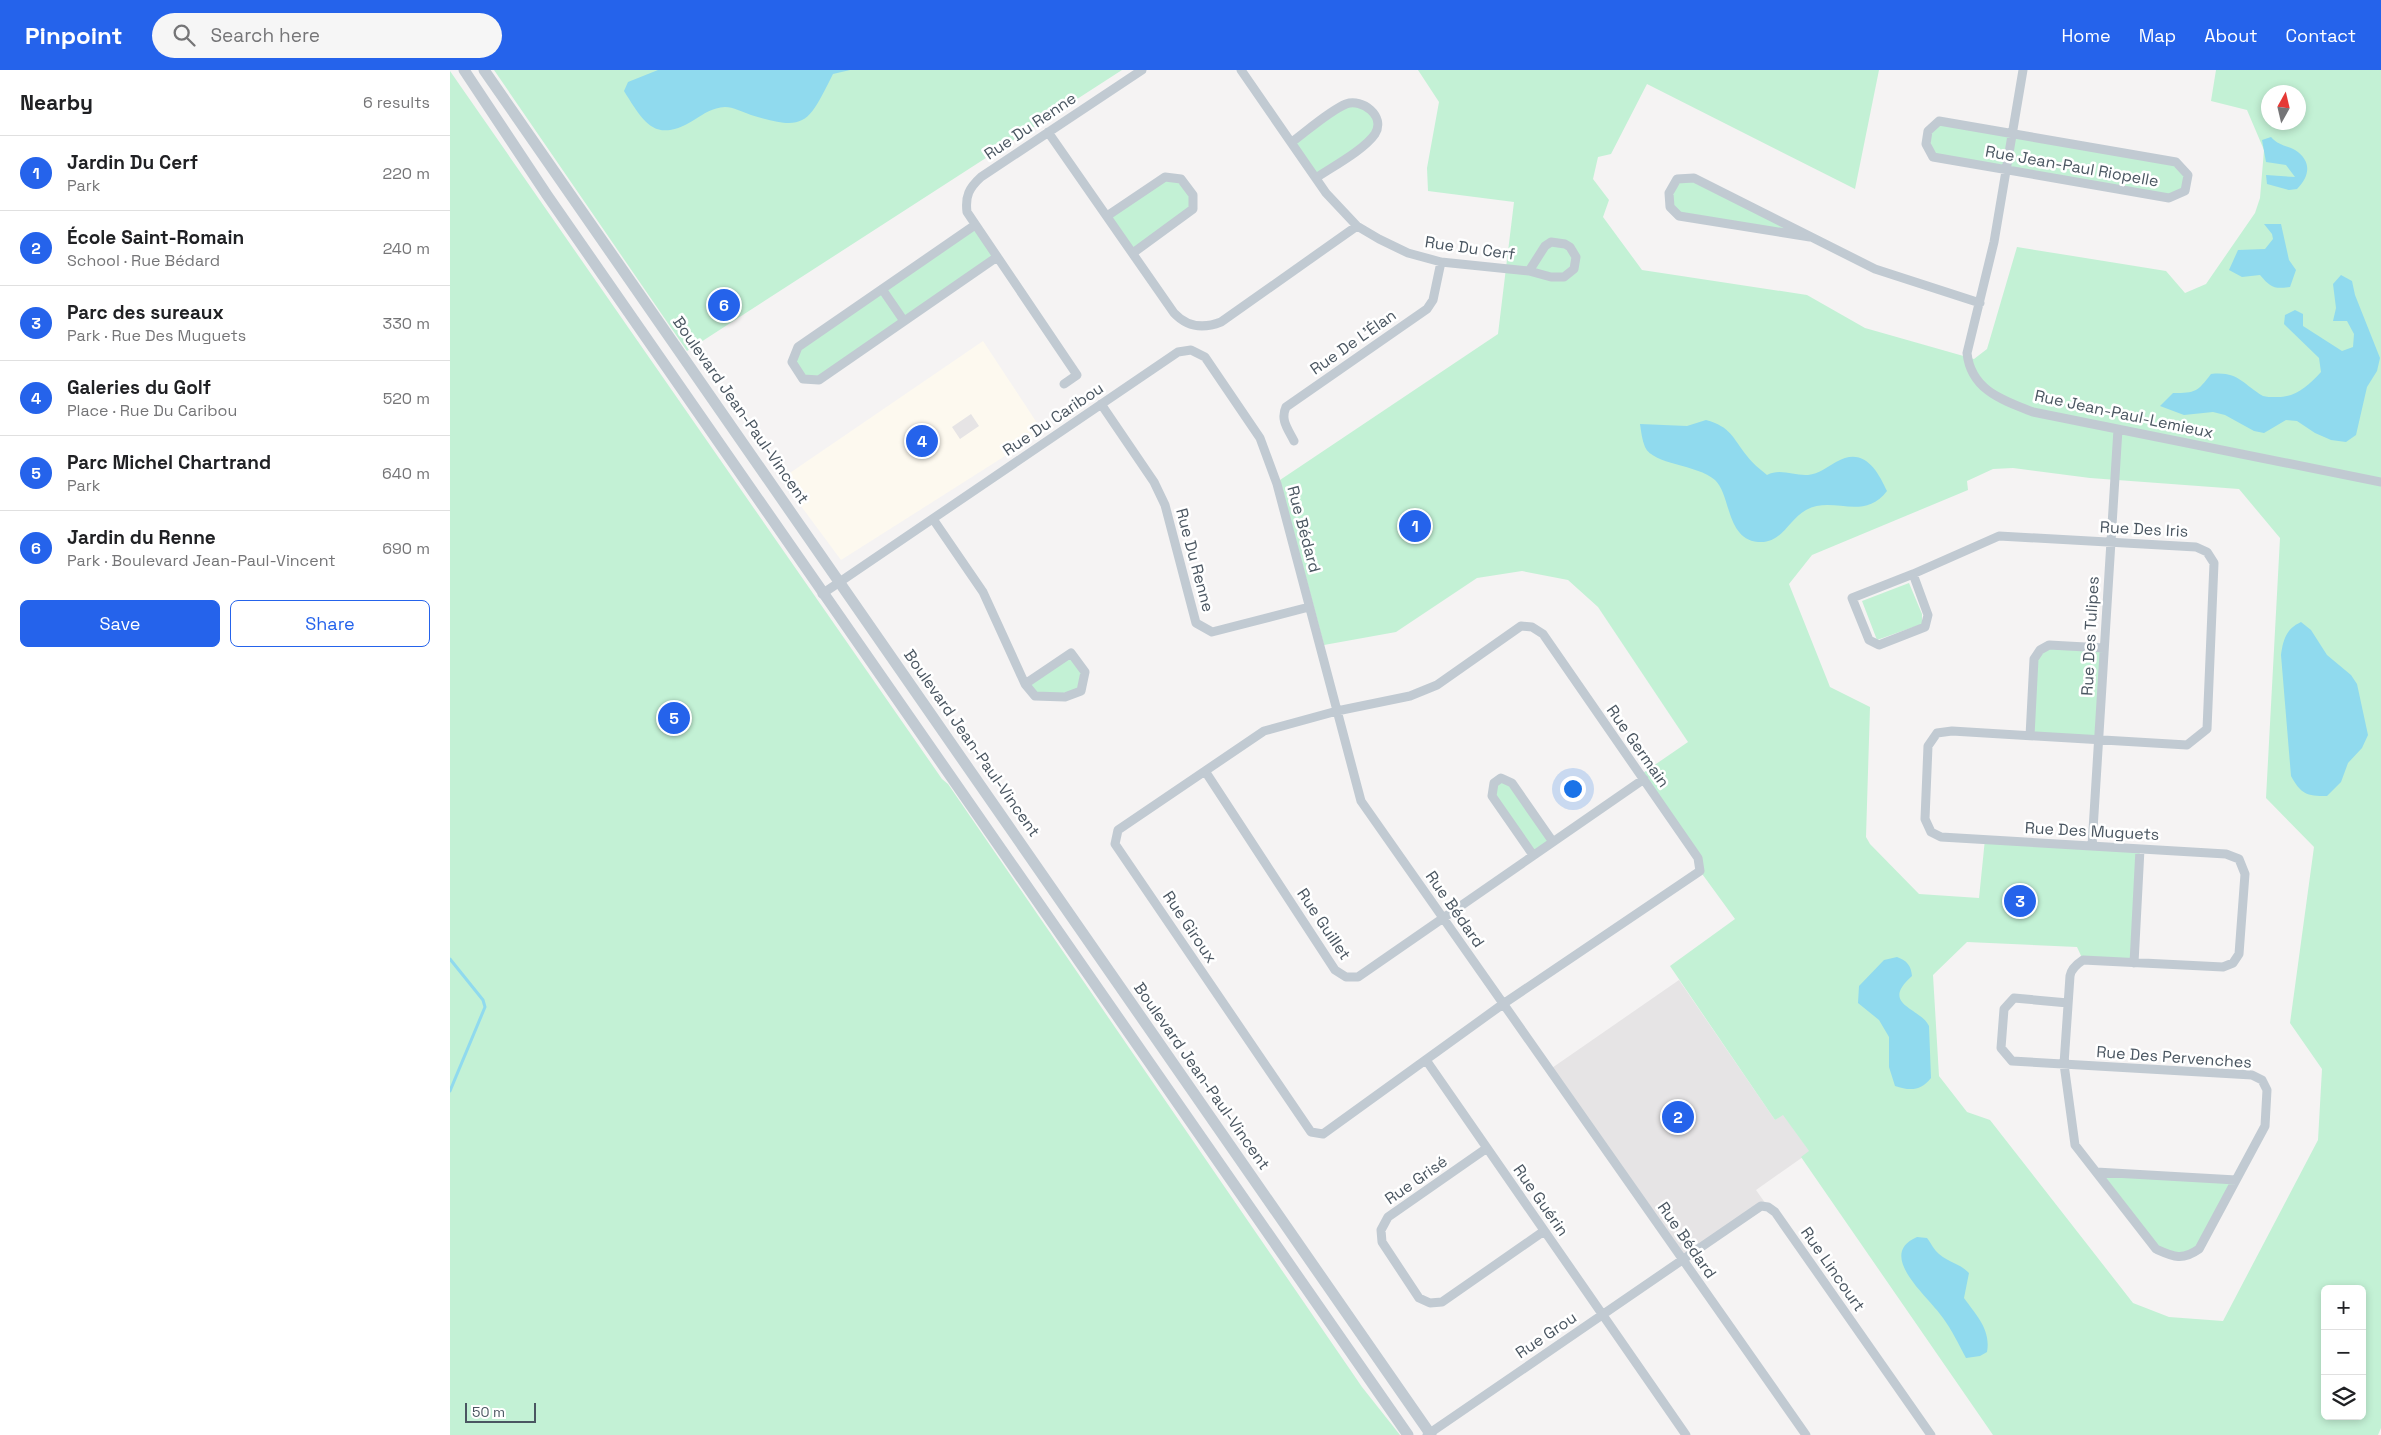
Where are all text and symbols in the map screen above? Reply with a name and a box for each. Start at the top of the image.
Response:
search box [152,13,502,58]
text: Pinpoint [25,20,122,51]
icon: search [170,21,198,49]
text: Search here [210,23,320,48]
text: Home [2062,24,2111,47]
text: Map [2139,24,2176,47]
text: About [2204,24,2258,47]
text: Contact [2286,24,2356,47]
north arrow [2261,85,2306,130]
street label: Rue Du Renne [980,87,1080,165]
text: Nearby [20,89,93,116]
text: 6 results [363,92,430,113]
street label: Rue Jean-Paul Riopelle [1984,140,2160,192]
text: Jardin Du Cerf [67,150,198,175]
text: 1 [32,163,40,184]
text: 220 m [383,163,430,184]
text: Park [67,175,100,196]
text: École Saint-Romain [67,225,244,250]
street label: Rue Du Cerf [1424,231,1516,265]
text: 2 [31,238,41,259]
text: 240 m [383,238,430,259]
text: School · Rue Bédard [67,250,220,271]
pin: 6 [708,286,740,324]
text: Parc des sureaux [67,300,224,325]
street label: Rue De L'Élan [1306,305,1400,379]
street label: Boulevard Jean-Paul-Vincent [668,312,814,508]
text: 3 [31,313,41,334]
text: 330 m [383,313,430,334]
text: Park · Rue Des Muguets [67,325,246,346]
text: Galeries du Golf [67,375,211,400]
street label: Rue Du Caribou [998,377,1108,461]
street label: Rue Jean-Paul-Lemieux [2033,385,2215,443]
text: 4 [31,388,41,409]
text: 520 m [383,388,430,409]
text: Place · Rue Du Caribou [67,400,237,421]
pin: 4 [906,422,938,460]
text: Parc Michel Chartrand [67,450,271,475]
text: 5 [31,463,41,484]
text: 640 m [382,463,430,484]
text: Park [67,475,100,496]
street label: Rue Bédard [1282,483,1326,575]
street label: Rue Du Renne [1171,506,1219,614]
pin: 1 [1399,507,1431,545]
street label: Rue Des Iris [2099,516,2189,542]
text: Jardin du Renne [67,525,216,550]
text: 6 [31,538,41,559]
text: 690 m [382,538,430,559]
text: Park · Boulevard Jean-Paul-Vincent [67,550,336,571]
street label: Rue Des Tulipes [2076,576,2104,696]
button: Save [20,600,220,647]
button: Share [230,600,430,647]
street label: Boulevard Jean-Paul-Vincent [899,645,1045,841]
pin: 5 [658,699,690,737]
street label: Rue Germain [1602,701,1674,791]
your location [1560,776,1586,802]
street label: Rue Des Muguets [2024,817,2160,845]
street label: Rue Bédard [1421,866,1489,952]
pin: 3 [2004,882,2036,920]
street label: Rue Guillet [1292,884,1356,964]
street label: Rue Giroux [1158,887,1222,967]
street label: Boulevard Jean-Paul-Vincent [1129,978,1275,1174]
street label: Rue Des Pervenches [2096,1041,2252,1073]
pin: 2 [1662,1098,1694,1136]
street label: Rue Grisé [1381,1151,1451,1209]
street label: Rue Guérin [1509,1160,1573,1240]
street label: Rue Bédard [1653,1197,1721,1283]
street label: Rue Lincourt [1796,1223,1870,1315]
map controls [2321,1285,2366,1420]
button: + [2321,1285,2366,1330]
street label: Rue Grou [1511,1307,1581,1363]
button: − [2321,1330,2366,1375]
button: layers [2321,1375,2366,1420]
scale bar [465,1400,536,1423]
text: 50 m [472,1403,505,1421]

